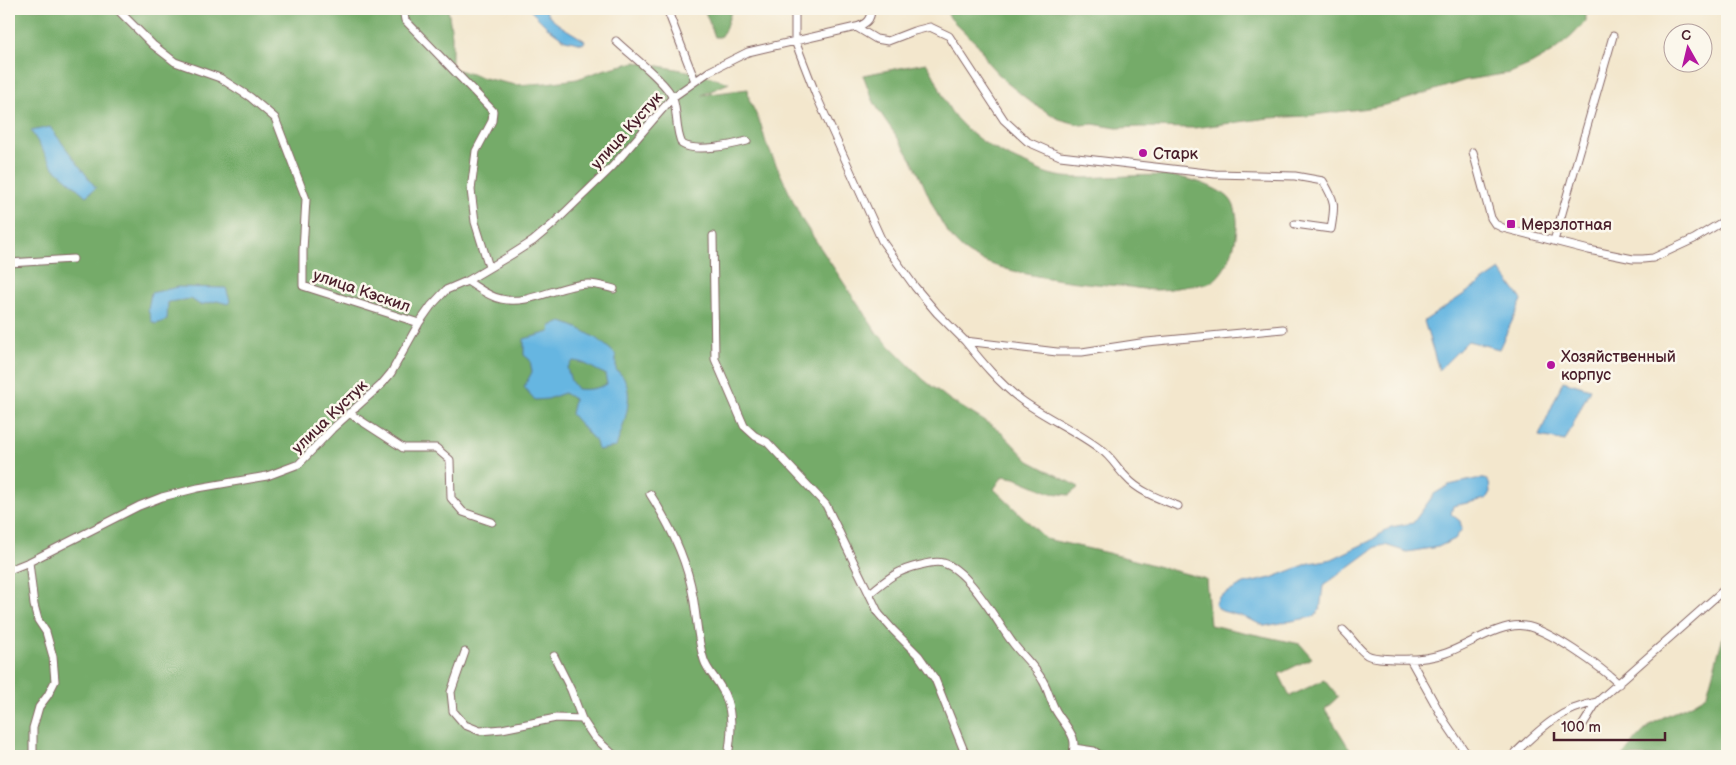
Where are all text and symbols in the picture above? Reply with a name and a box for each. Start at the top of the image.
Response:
north arrow [1664,22,1714,72]
text: С [1680,26,1693,45]
street label: улица Кустук [587,88,667,174]
place label: Старк [1153,145,1198,164]
marker: Старк [1137,147,1149,159]
place label: Мерзлотная [1521,216,1612,235]
marker: Мерзлотная [1505,218,1517,230]
street label: улица Кэскил [310,266,413,317]
place label: Хозяйственный корпус [1561,348,1676,385]
marker: Хозяйственный корпус [1545,359,1557,371]
street label: улица Кустук [288,376,372,458]
scale bar [1554,710,1665,742]
text: 100 m [1561,718,1601,737]

